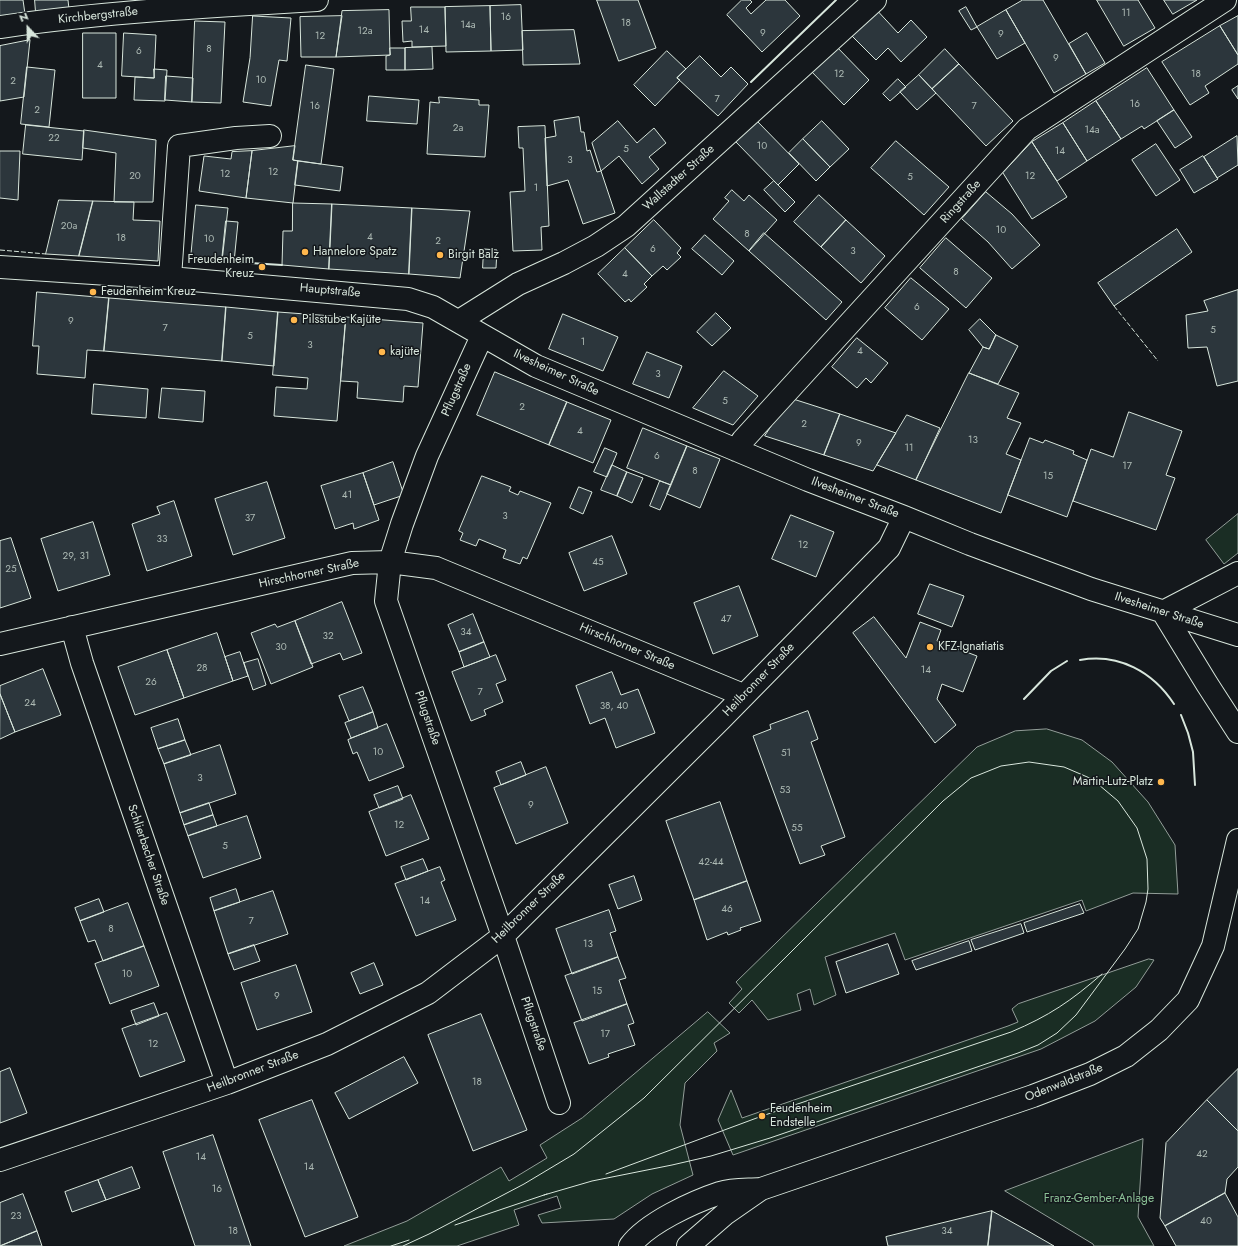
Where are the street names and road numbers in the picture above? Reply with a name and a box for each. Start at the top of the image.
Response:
street label: Kirchbergstraße [57,5,139,27]
street label: Wallstadter Straße [640,142,718,214]
street label: Ringstraße [938,177,984,227]
street label: Hauptstraße [299,281,361,301]
street label: Ilvesheimer Straße [511,347,601,399]
street label: Pflugstraße [439,361,475,419]
street label: Ilvesheimer Straße [809,475,901,521]
street label: Hirschhorner Straße [258,556,360,592]
street label: Ilvesheimer Straße [1113,590,1205,632]
street label: Hirschhorner Straße [577,620,677,674]
street label: Heilbronner Straße [720,640,798,720]
street label: Pflugstraße [411,689,443,747]
street label: Schlierbacher Straße [124,803,172,907]
street label: Heilbronner Straße [489,869,569,947]
street label: Pflugstraße [517,995,549,1053]
street label: Heilbronner Straße [205,1048,301,1096]
street label: Odenwaldstraße [1023,1061,1105,1105]

